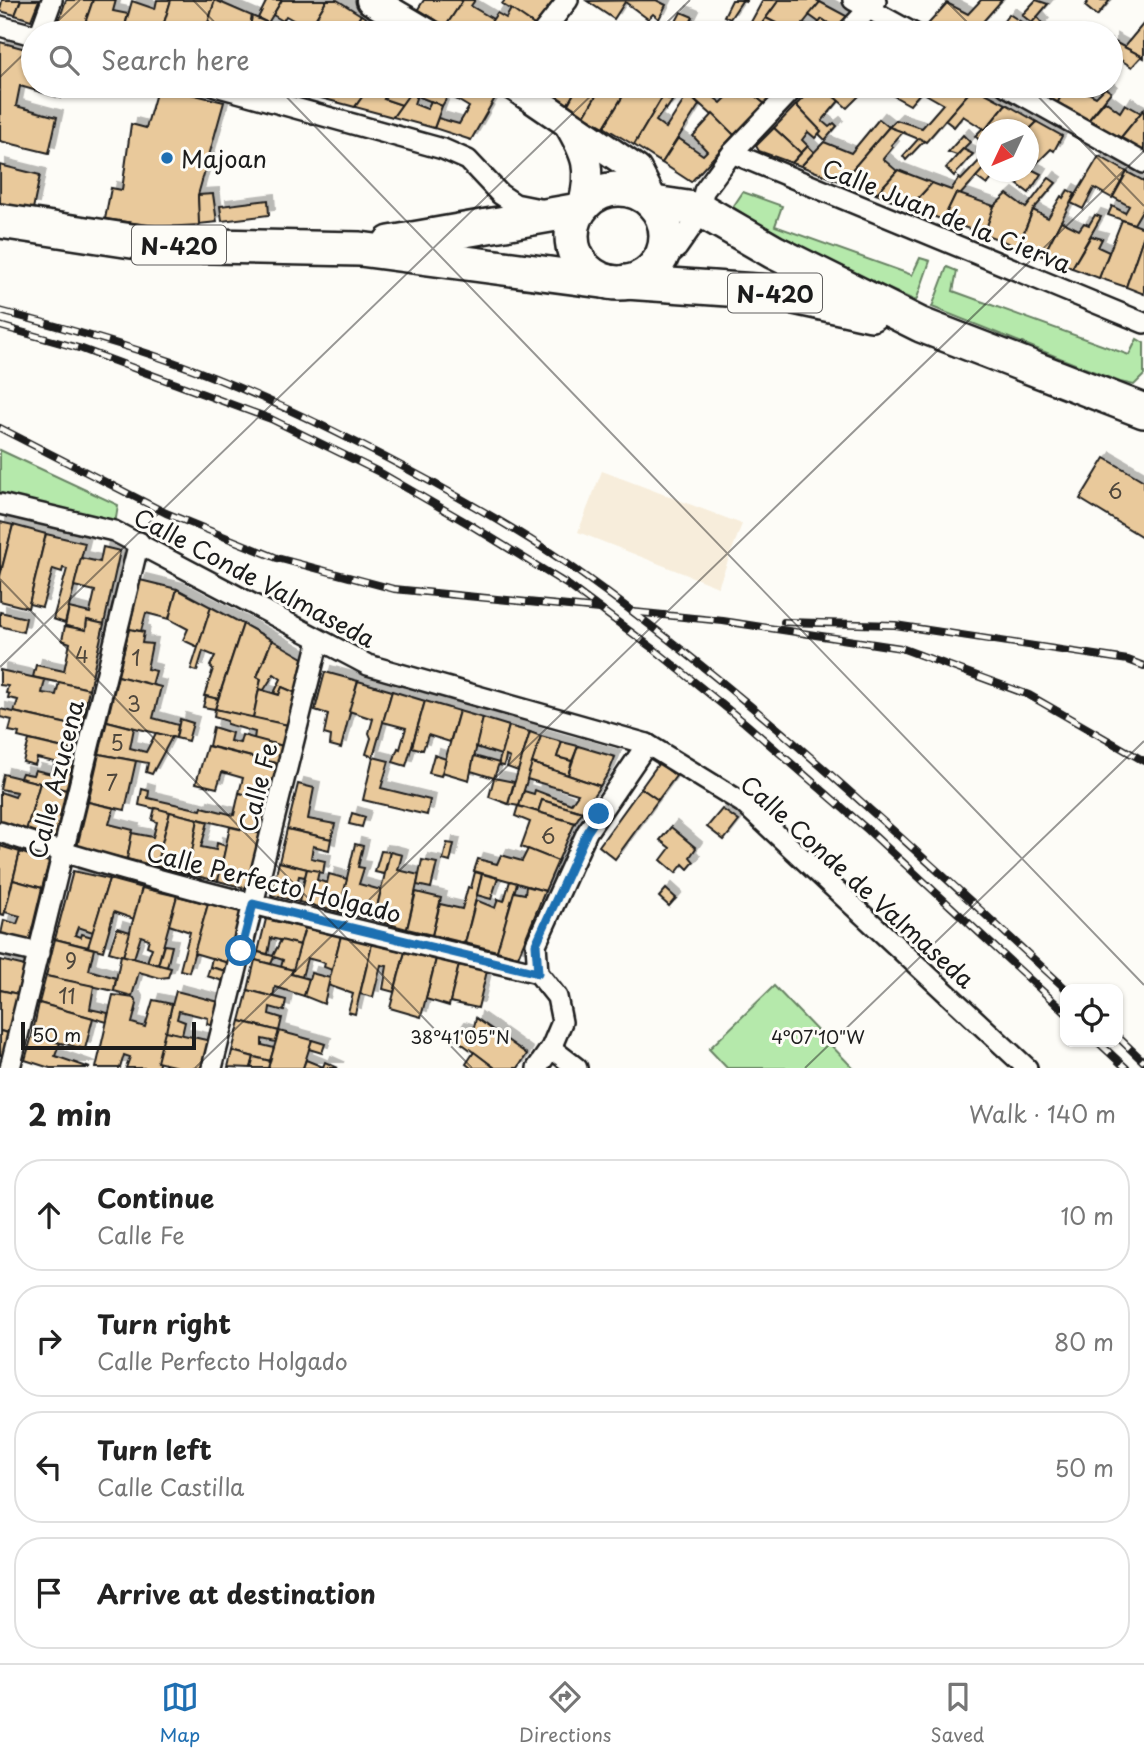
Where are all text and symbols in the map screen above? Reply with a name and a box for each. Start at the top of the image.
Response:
search box [21,21,1123,98]
text: Search here [101,40,250,79]
icon: search [45,41,83,79]
north arrow [976,119,1039,182]
place label: Majoan [181,140,267,176]
street label: Calle Juan de la Cierva [817,149,1077,281]
marker: Majoan [159,150,175,166]
road number: N-420 [132,226,226,264]
road number: N-420 [728,274,822,312]
house number: 6 [1108,474,1122,506]
street label: Calle Conde Valmaseda [128,498,382,656]
house number: 4 [75,638,89,670]
house number: 1 [131,641,141,673]
house number: 3 [127,687,141,719]
street label: Calle Azucena [18,696,92,862]
house number: 5 [110,726,124,758]
street label: Calle Fe [228,738,286,836]
house number: 7 [106,766,118,798]
street label: Calle Conde de Valmaseda [733,766,983,996]
route end [583,798,614,829]
house number: 6 [541,819,555,851]
street label: Calle Perfecto Holgado [143,833,405,931]
route start [225,935,256,966]
house number: 9 [65,944,77,976]
house number: 11 [58,979,76,1011]
map controls [1060,984,1123,1047]
button: locate [1060,984,1123,1047]
scale bar [21,1019,196,1051]
text: 50 m [32,1020,81,1048]
text: 38°41'05"N [410,1023,510,1050]
text: 4°07'10"W [771,1023,865,1050]
text: 2 min [28,1091,112,1136]
text: Walk · 140 m [969,1096,1116,1131]
text: Continue [97,1178,214,1217]
icon: ahead [30,1196,68,1234]
text: 10 m [1060,1198,1114,1233]
text: Calle Fe [97,1217,185,1252]
text: Turn right [97,1304,231,1343]
icon: right [30,1322,68,1360]
text: 80 m [1054,1324,1114,1359]
text: Calle Perfecto Holgado [97,1343,348,1378]
text: Turn left [97,1430,212,1469]
icon: left [30,1448,68,1486]
text: 50 m [1054,1450,1114,1485]
text: Calle Castilla [97,1469,244,1504]
icon: arrive [30,1574,68,1612]
text: Arrive at destination [97,1574,376,1613]
tab: Map [160,1678,200,1748]
tab: Directions [519,1678,612,1748]
tab: Saved [931,1678,984,1748]

